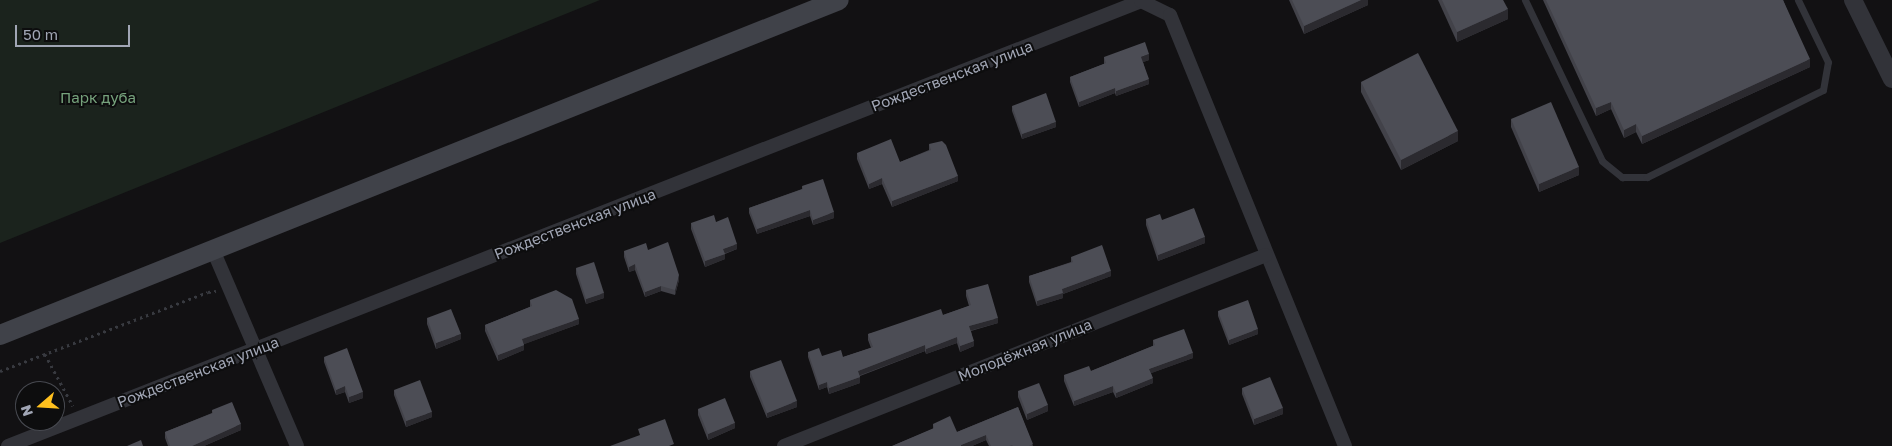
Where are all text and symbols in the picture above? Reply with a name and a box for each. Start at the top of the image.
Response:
scale bar [18,15,132,47]
text: 50 m [23,25,58,43]
street label: Рождественская улица [869,37,1035,115]
park label: Парк дуба [60,89,136,107]
street label: Рождественская улица [492,185,658,263]
street label: Молодёжная улица [955,315,1095,385]
street label: Рождественская улица [115,333,281,411]
north arrow [15,381,65,431]
text: N [17,403,36,419]

